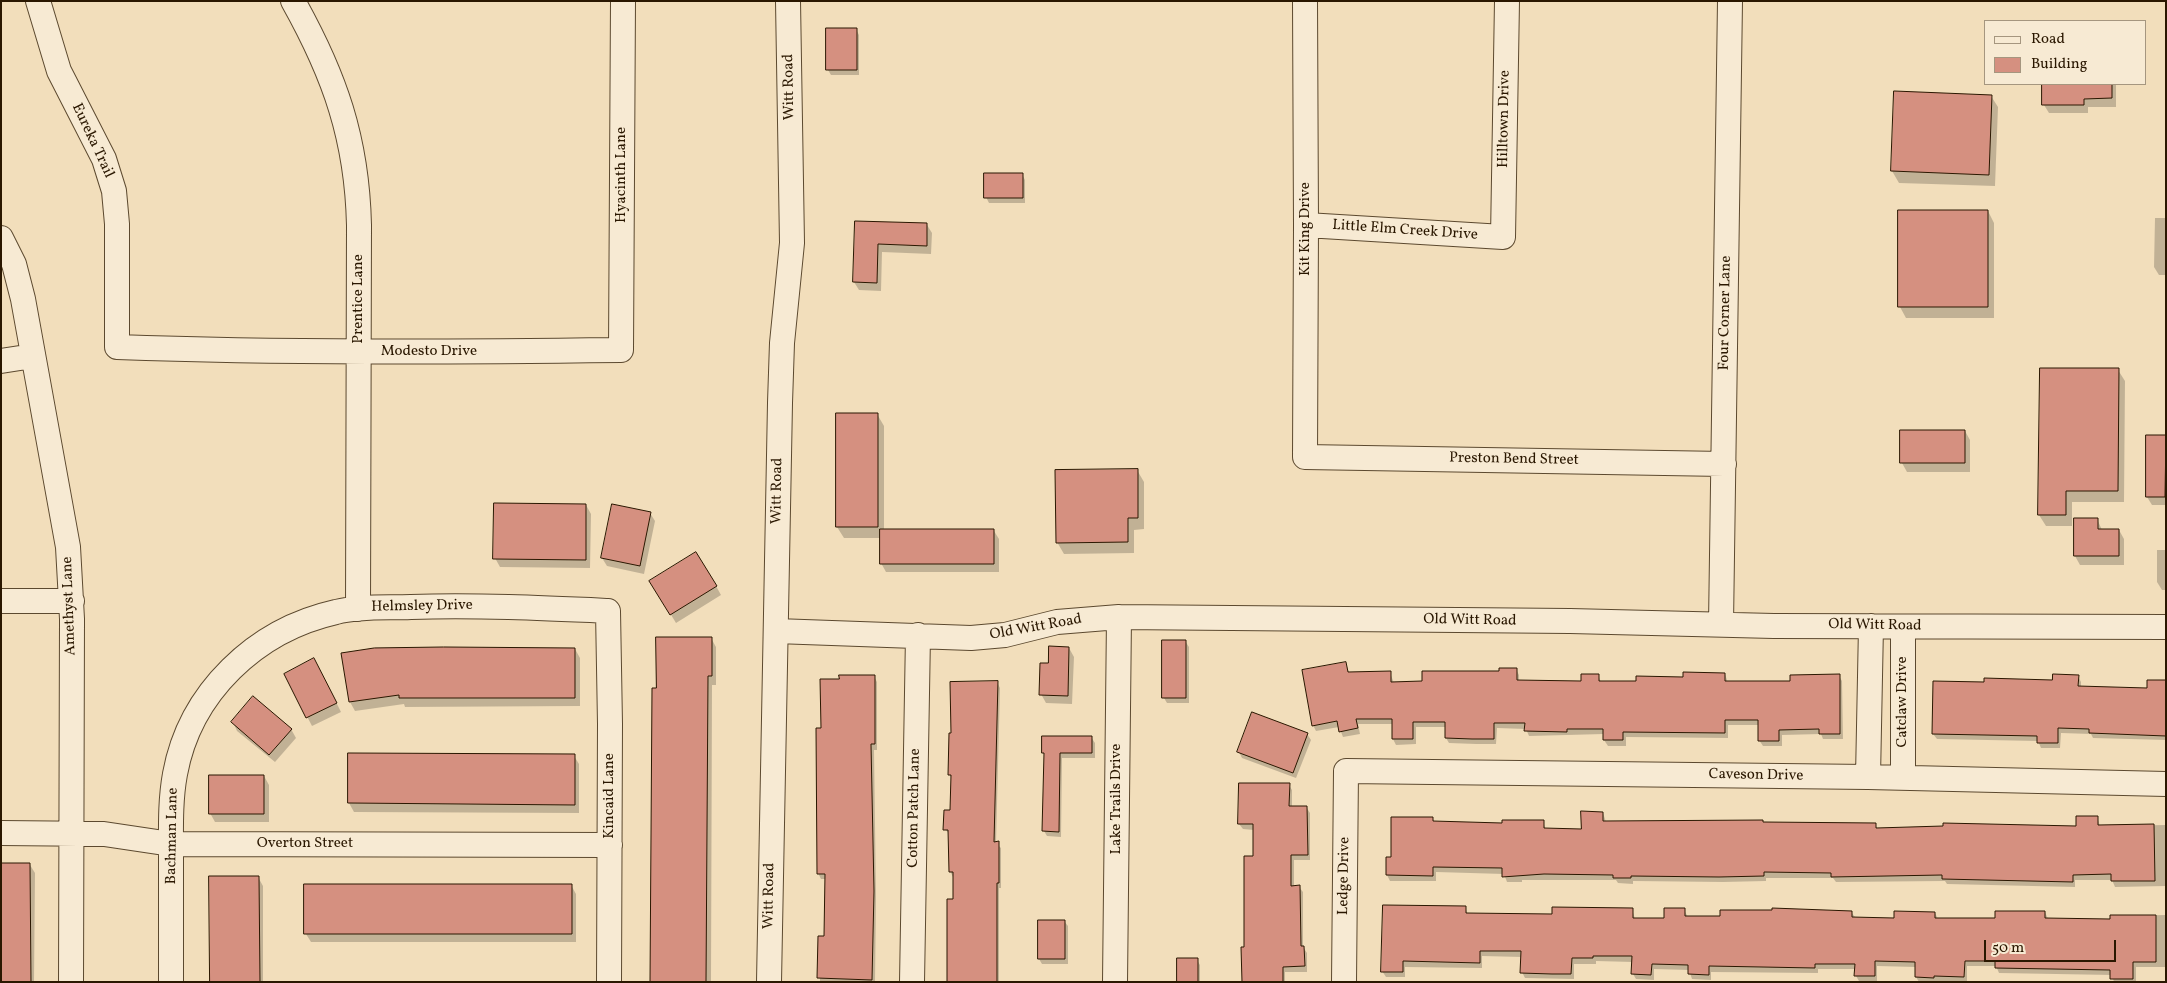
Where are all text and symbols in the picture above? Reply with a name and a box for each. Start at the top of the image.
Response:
legend [1984,20,2147,85]
text: Road [2031,29,2065,50]
street label: Witt Road [780,54,800,120]
text: Building [2031,54,2087,75]
street label: Hilltown Drive [1495,70,1515,168]
street label: Eureka Trail [67,101,117,181]
street label: Hyacinth Lane [613,127,631,223]
street label: Kit King Drive [1297,182,1315,276]
street label: Little Elm Creek Drive [1332,217,1478,245]
street label: Prentice Lane [350,254,368,344]
street label: Four Corner Lane [1716,255,1736,371]
street label: Modesto Drive [381,343,477,361]
street label: Preston Bend Street [1449,450,1579,470]
street label: Witt Road [768,458,788,524]
street label: Amethyst Lane [59,556,81,656]
street label: Helmsley Drive [371,597,473,617]
street label: Old Witt Road [989,611,1083,645]
street label: Old Witt Road [1423,611,1517,631]
street label: Old Witt Road [1828,616,1922,636]
street label: Catclaw Drive [1894,656,1912,748]
street label: Lake Trails Drive [1108,744,1126,854]
street label: Cotton Patch Lane [905,748,925,868]
street label: Kincaid Lane [601,753,619,839]
street label: Caveson Drive [1709,766,1803,786]
street label: Bachman Lane [163,787,183,885]
street label: Overton Street [257,835,353,853]
street label: Ledge Drive [1335,837,1355,915]
street label: Witt Road [760,863,780,929]
scale bar [1987,930,2120,962]
text: 50 m [1992,938,2024,959]

